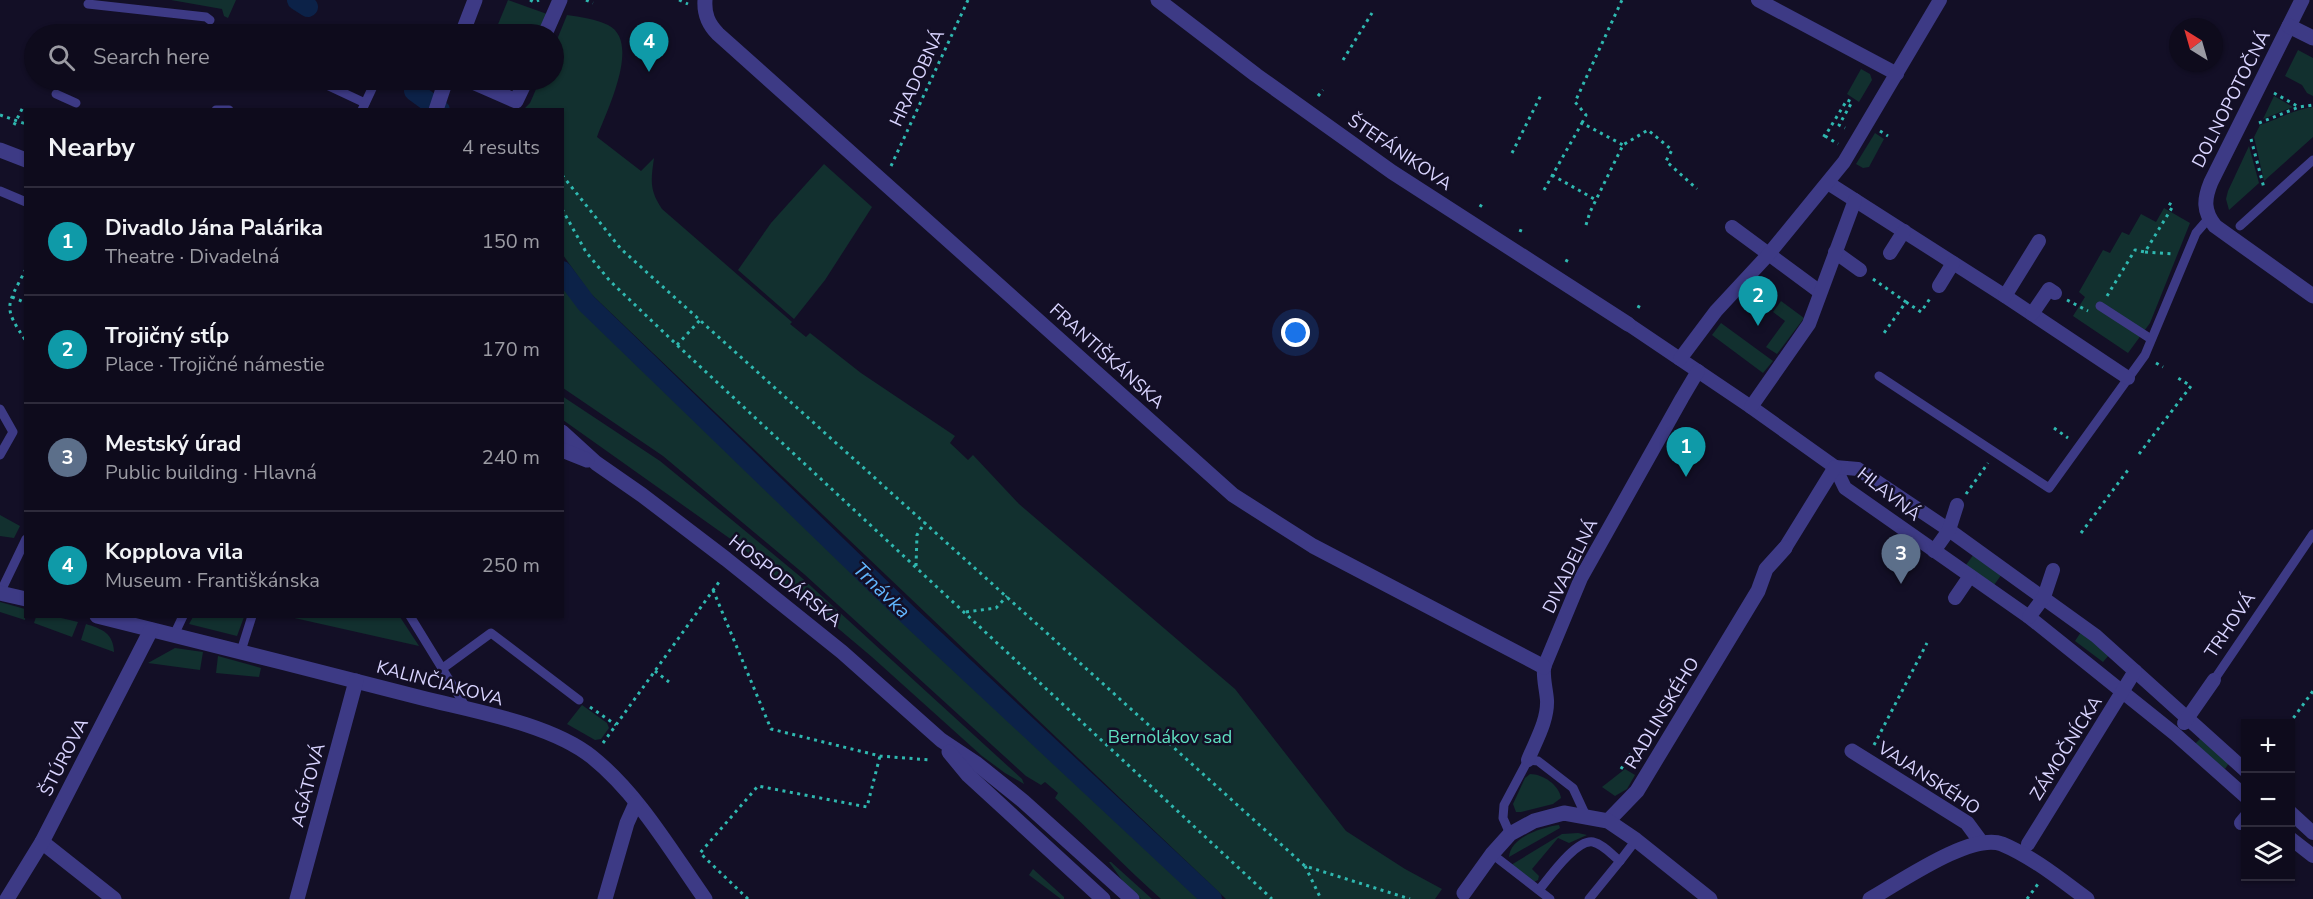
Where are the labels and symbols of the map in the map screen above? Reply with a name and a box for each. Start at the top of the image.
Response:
north arrow [2169,18,2223,72]
pin: 4 [630,22,668,72]
street label: HRADOBNÁ [884,26,950,130]
street label: DOLNOPOTOČNÁ [2186,26,2276,172]
street label: ŠTEFÁNIKOVA [1343,108,1457,196]
pin: 2 [1738,276,1778,326]
street label: FRANTIŠKÁNSKA [1044,298,1170,414]
your location [1281,318,1310,347]
pin: 1 [1666,428,1706,477]
street label: HLAVNÁ [1852,462,1926,526]
street label: DIVADELNÁ [1537,515,1603,617]
street label: HOSPODÁRSKA [724,529,846,633]
pin: 3 [1882,534,1920,584]
water label: Trnávka [847,556,916,625]
street label: TRHOVÁ [2199,587,2261,663]
street label: RADLINSKÉHO [1619,653,1705,773]
street label: KALINČIAKOVA [374,655,506,711]
street label: ZÁMOČNÍCKA [2024,691,2108,805]
street label: ŠTÚROVA [34,714,94,800]
park label: Bernolákov sad [1108,725,1232,749]
street label: VAJANSKÉHO [1872,735,1985,820]
street label: AGÁTOVÁ [285,740,331,830]

